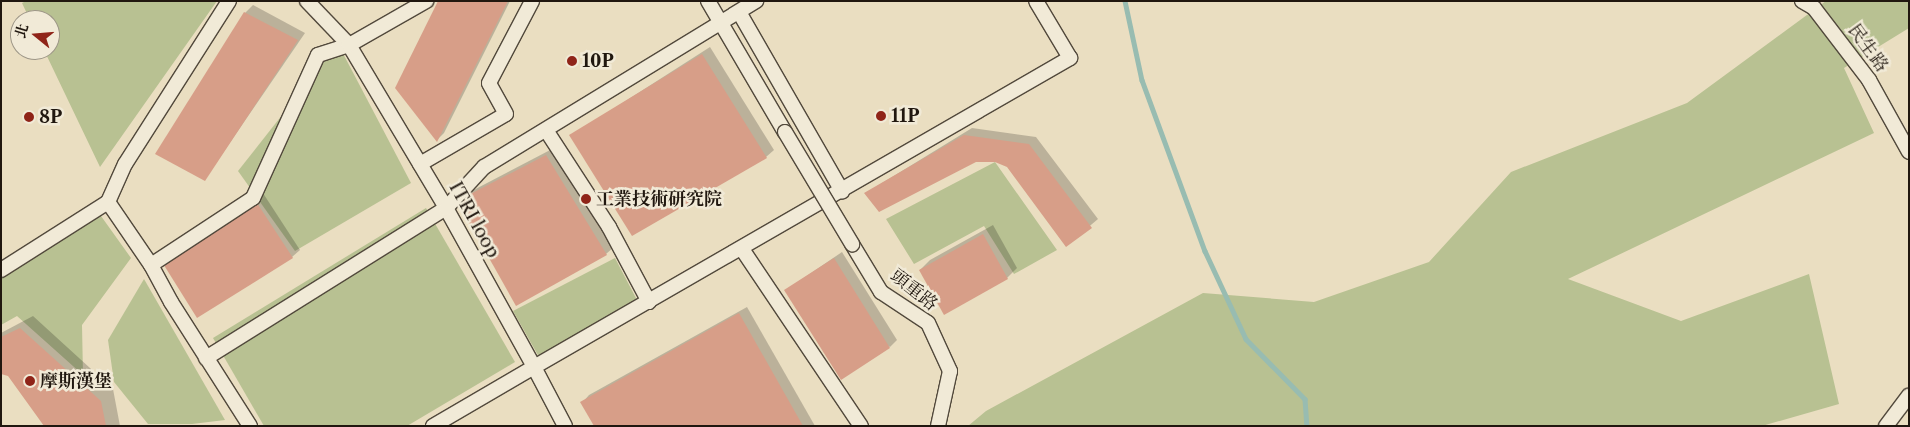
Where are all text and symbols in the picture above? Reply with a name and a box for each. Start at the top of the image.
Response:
north arrow [10,10,60,60]
street label: 民生路 [1843,20,1893,76]
text: 北 [11,22,32,40]
place label: 10P [582,50,614,72]
marker: 10P [566,55,578,67]
place label: 11P [891,105,920,127]
place label: 8P [39,106,62,128]
marker: 11P [875,110,887,122]
marker: 8P [23,111,35,123]
street label: ITRI loop [444,178,504,262]
place label: 工業技術研究院 [596,188,722,210]
marker: 工業技術研究院 [580,193,592,205]
street label: 頭重路 [886,265,942,315]
place label: 摩斯漢堡 [40,370,112,392]
marker: 摩斯漢堡 [24,375,36,387]

